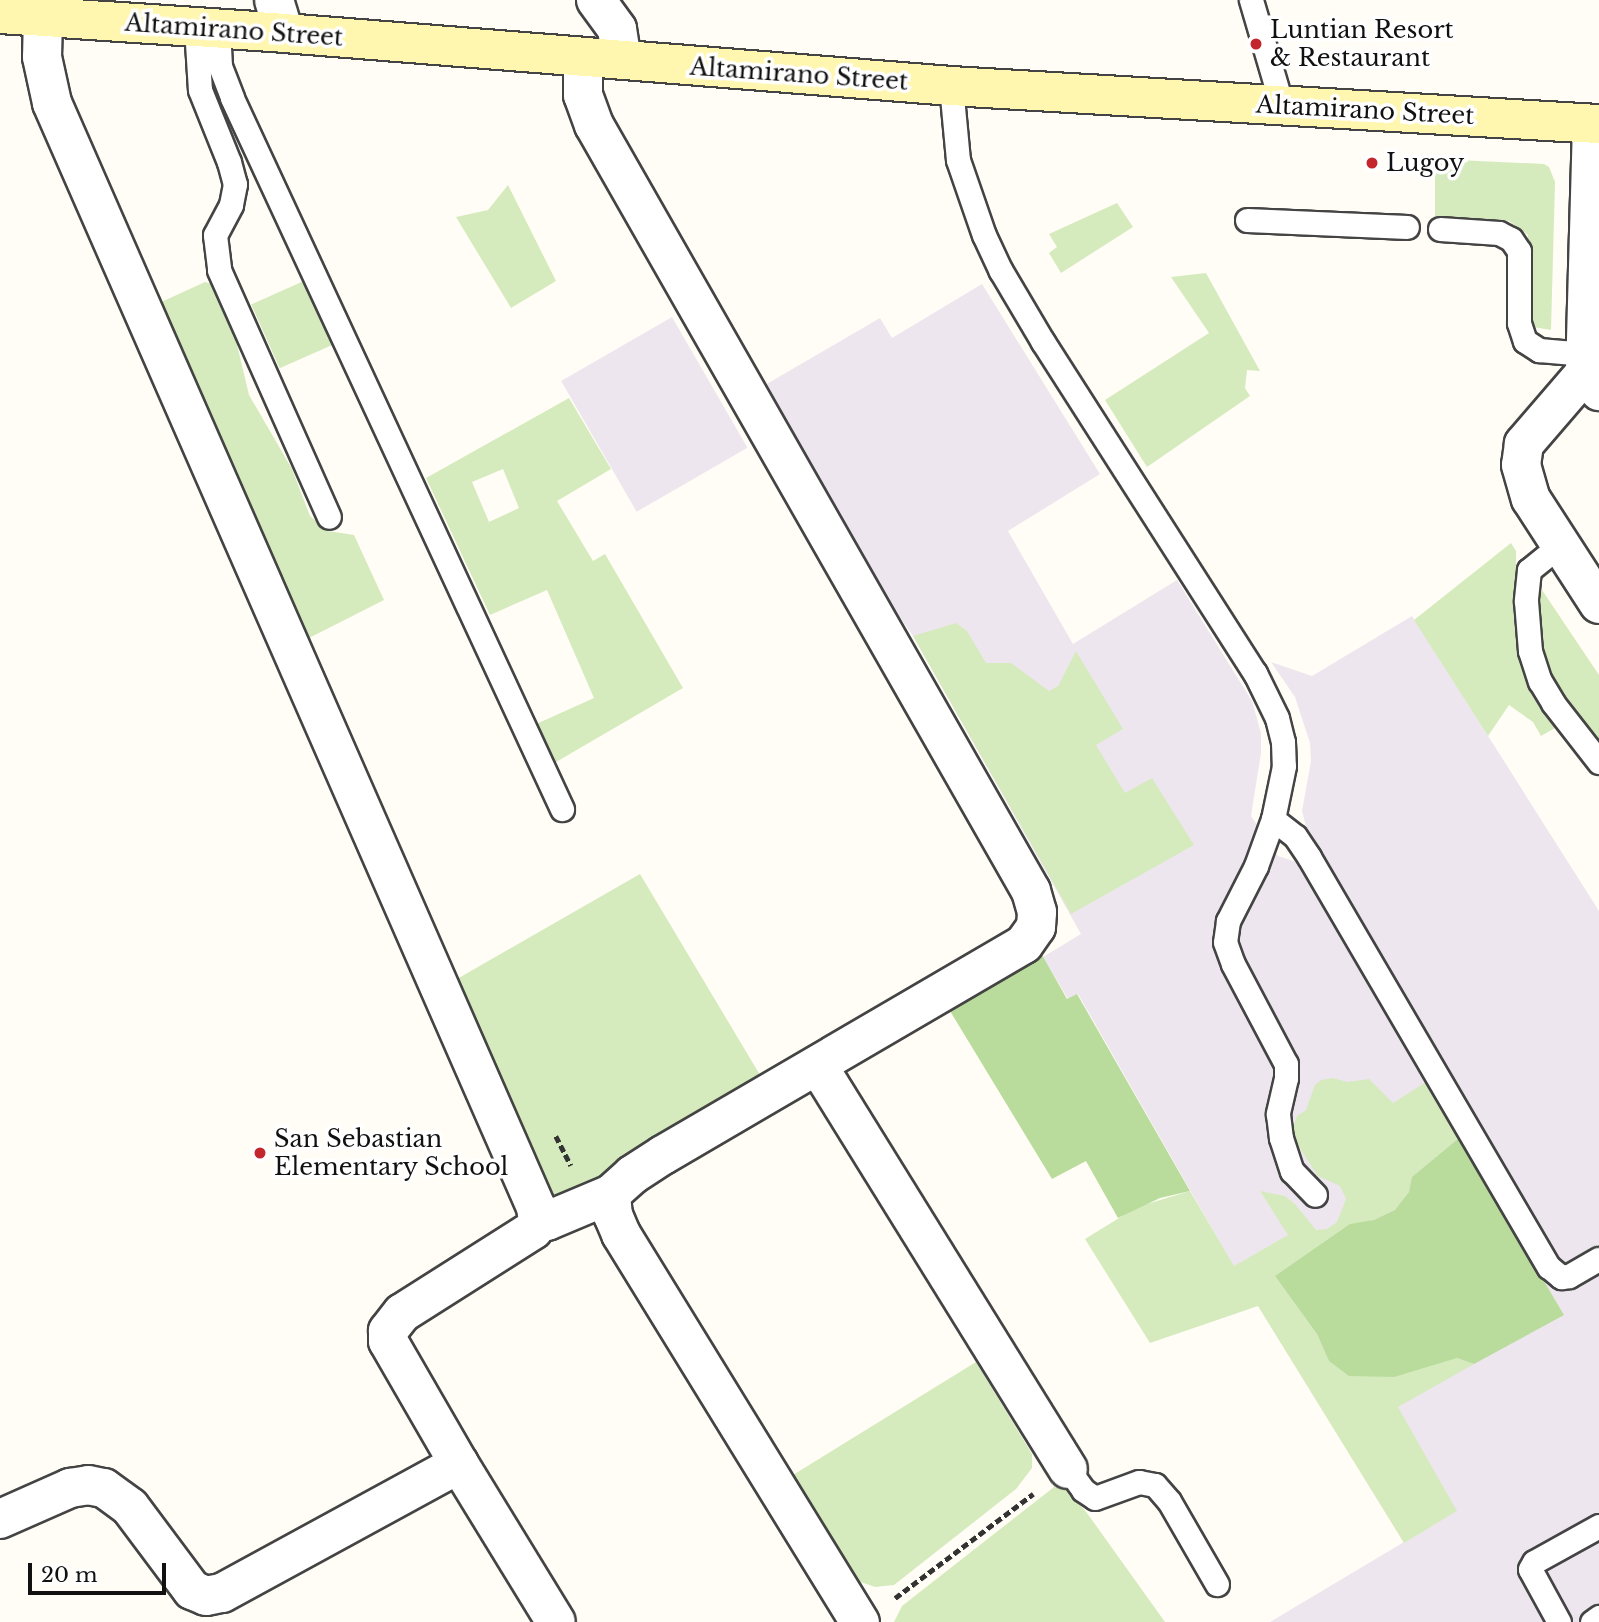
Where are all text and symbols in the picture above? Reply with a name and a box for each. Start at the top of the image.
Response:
street label: Altamirano Street [124,8,344,52]
place label: Luntian Resort & Restaurant [1270,16,1454,72]
marker: Luntian Resort & Restaurant [1248,36,1264,52]
street label: Altamirano Street [689,52,909,96]
street label: Altamirano Street [1255,90,1475,130]
place label: Lugoy [1386,149,1464,177]
marker: Lugoy [1364,155,1380,171]
place label: San Sebastian Elementary School [274,1125,509,1181]
marker: San Sebastian Elementary School [252,1145,268,1161]
scale bar [32,1548,170,1592]
text: 20 m [41,1562,98,1588]

